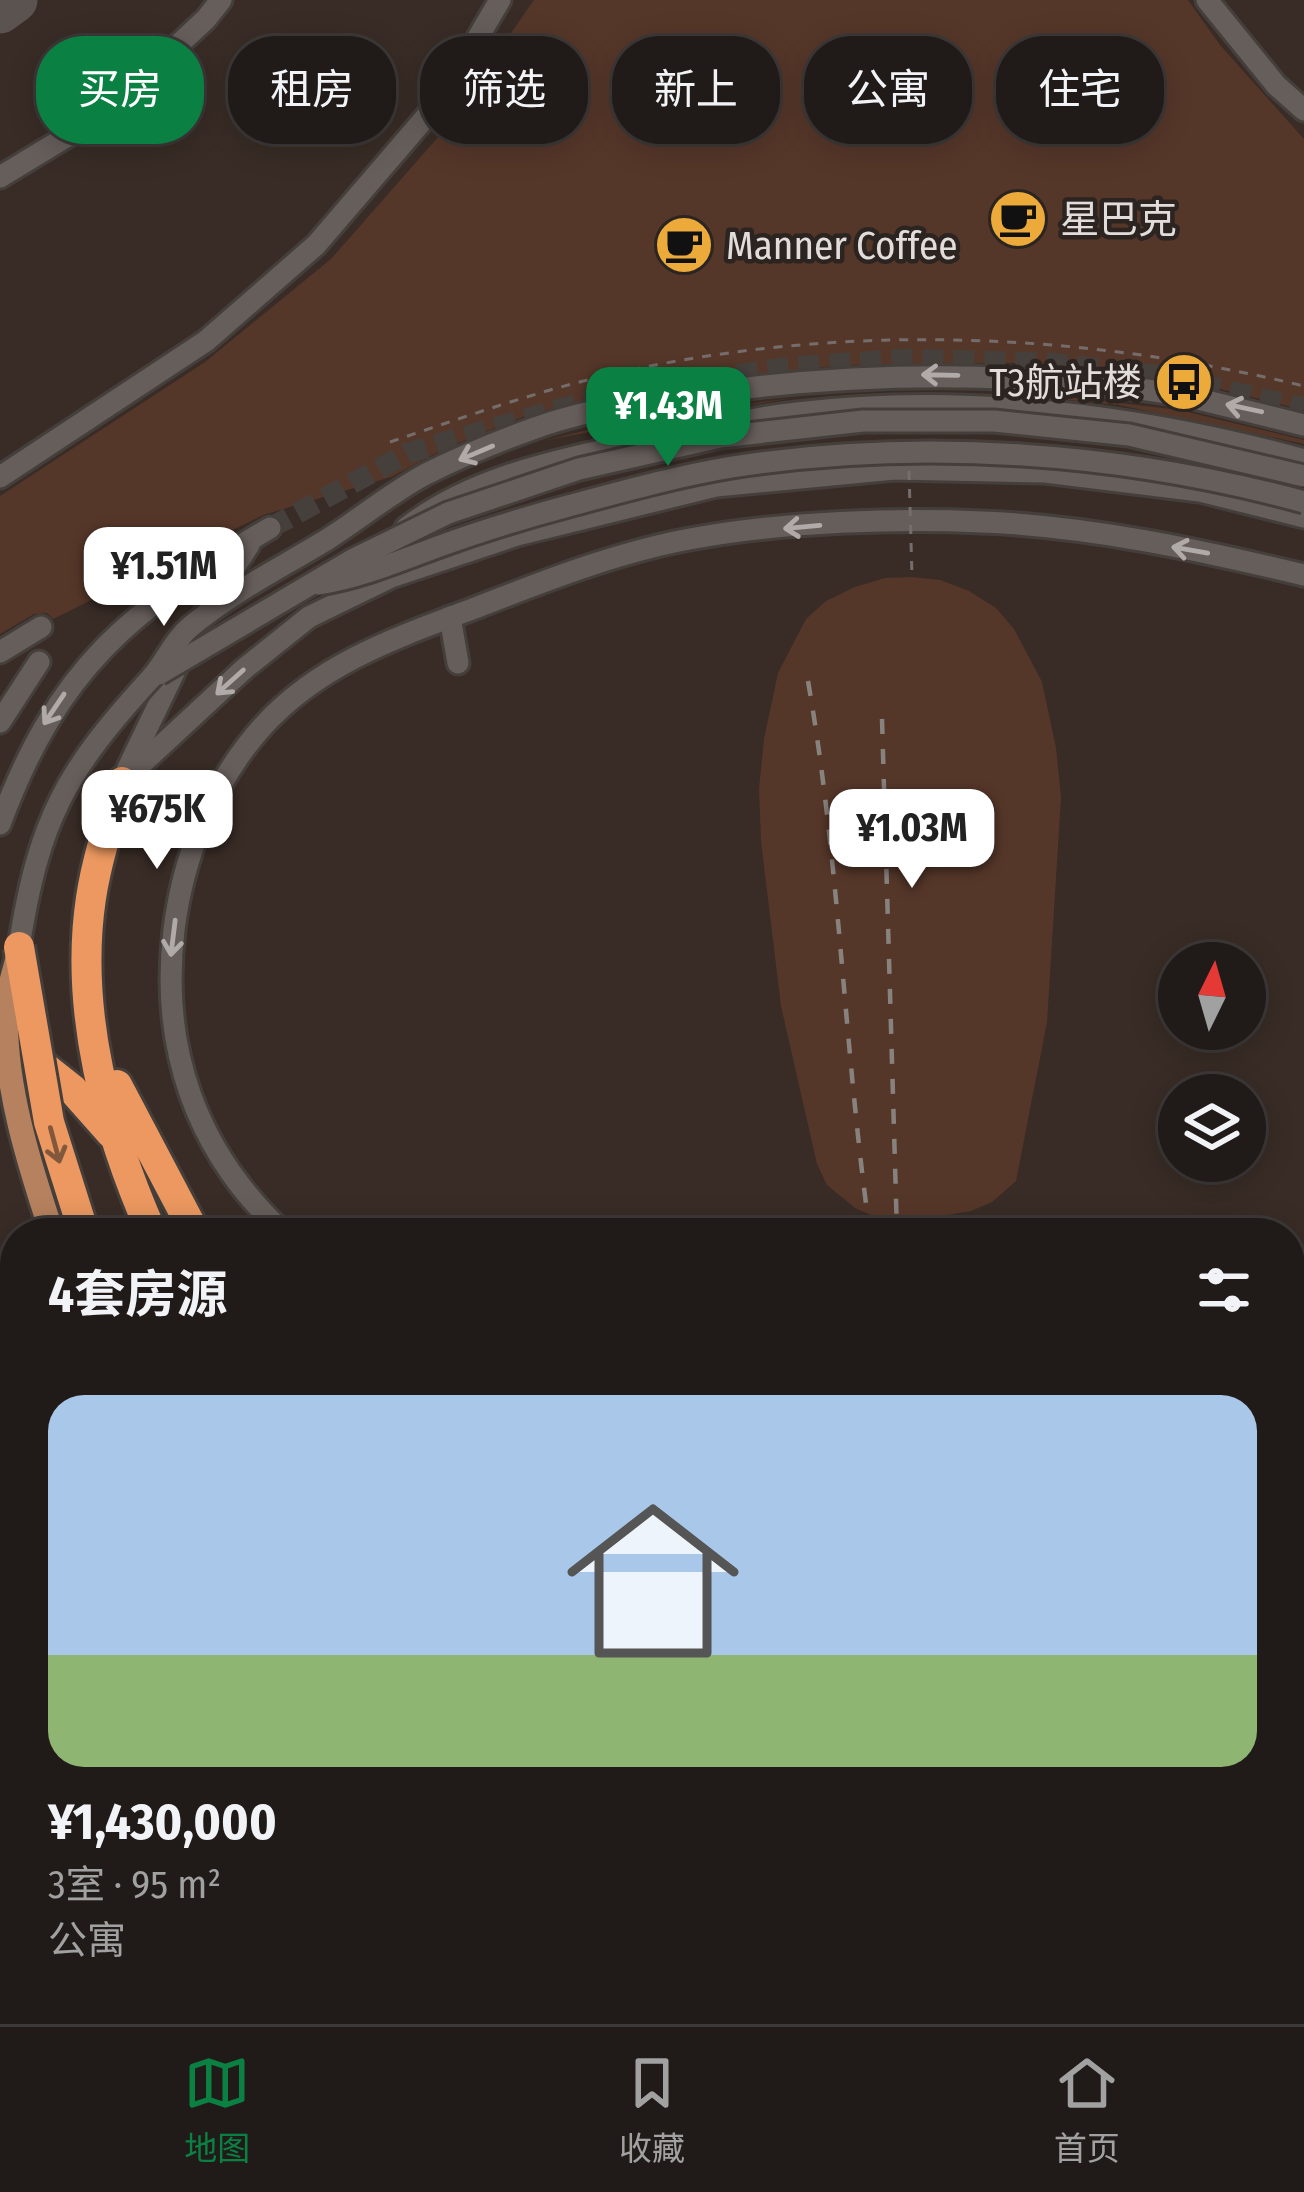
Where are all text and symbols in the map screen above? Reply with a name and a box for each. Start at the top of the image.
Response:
chip: 买房 [36,36,204,144]
chip: 租房 [228,36,396,144]
chip: 筛选 [420,36,588,144]
chip: 新上 [612,36,780,144]
chip: 公寓 [804,36,972,144]
chip: 住宅 [996,36,1164,144]
cafe icon: 星巴克 [987,188,1049,250]
place label: 星巴克 [1060,197,1177,243]
cafe icon: Manner Coffee [653,214,715,276]
place label: Manner Coffee [726,223,958,269]
bus stop icon: T3航站楼 [1153,351,1215,413]
place label: T3航站楼 [989,360,1142,406]
one-way arrow [921,364,960,386]
pin: ¥1.43M [570,367,766,469]
text: ¥1.43M [613,383,723,429]
one-way arrow [1225,396,1264,418]
one-way arrow [459,444,496,465]
one-way arrow [783,516,822,539]
pin: ¥1.51M [66,527,262,629]
one-way arrow [1171,538,1210,561]
text: ¥1.51M [111,543,217,589]
one-way arrow [215,668,245,696]
one-way arrow [42,691,67,725]
pin: ¥675K [73,770,241,872]
text: ¥675K [109,786,205,832]
pin: ¥1.03M [814,789,1010,891]
text: ¥1.03M [856,805,968,851]
one-way arrow [162,918,184,957]
north arrow [1158,942,1266,1050]
map controls [1158,942,1266,1182]
button: layers [1158,1074,1266,1182]
one-way arrow [45,1125,67,1163]
icon: filters [1191,1257,1257,1323]
text: 4套房源 [48,1264,227,1326]
icon: home [545,1473,761,1689]
text: ¥1,430,000 [48,1791,277,1853]
text: 3室 · 95 m² [48,1862,221,1908]
text: 公寓 [48,1918,126,1964]
tab: 地图 [184,2050,250,2170]
tab: 收藏 [619,2050,685,2170]
tab: 首页 [1054,2050,1120,2170]

